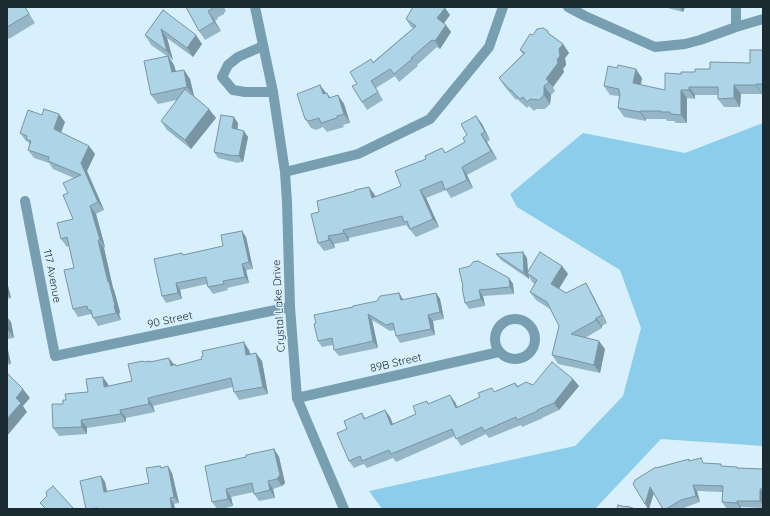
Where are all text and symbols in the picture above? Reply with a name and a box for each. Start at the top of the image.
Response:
street label: 117 Avenue [40,248,64,304]
street label: Crystal Lake Drive [270,259,288,353]
street label: 90 Street [146,309,194,331]
street label: 89B Street [369,351,423,375]

